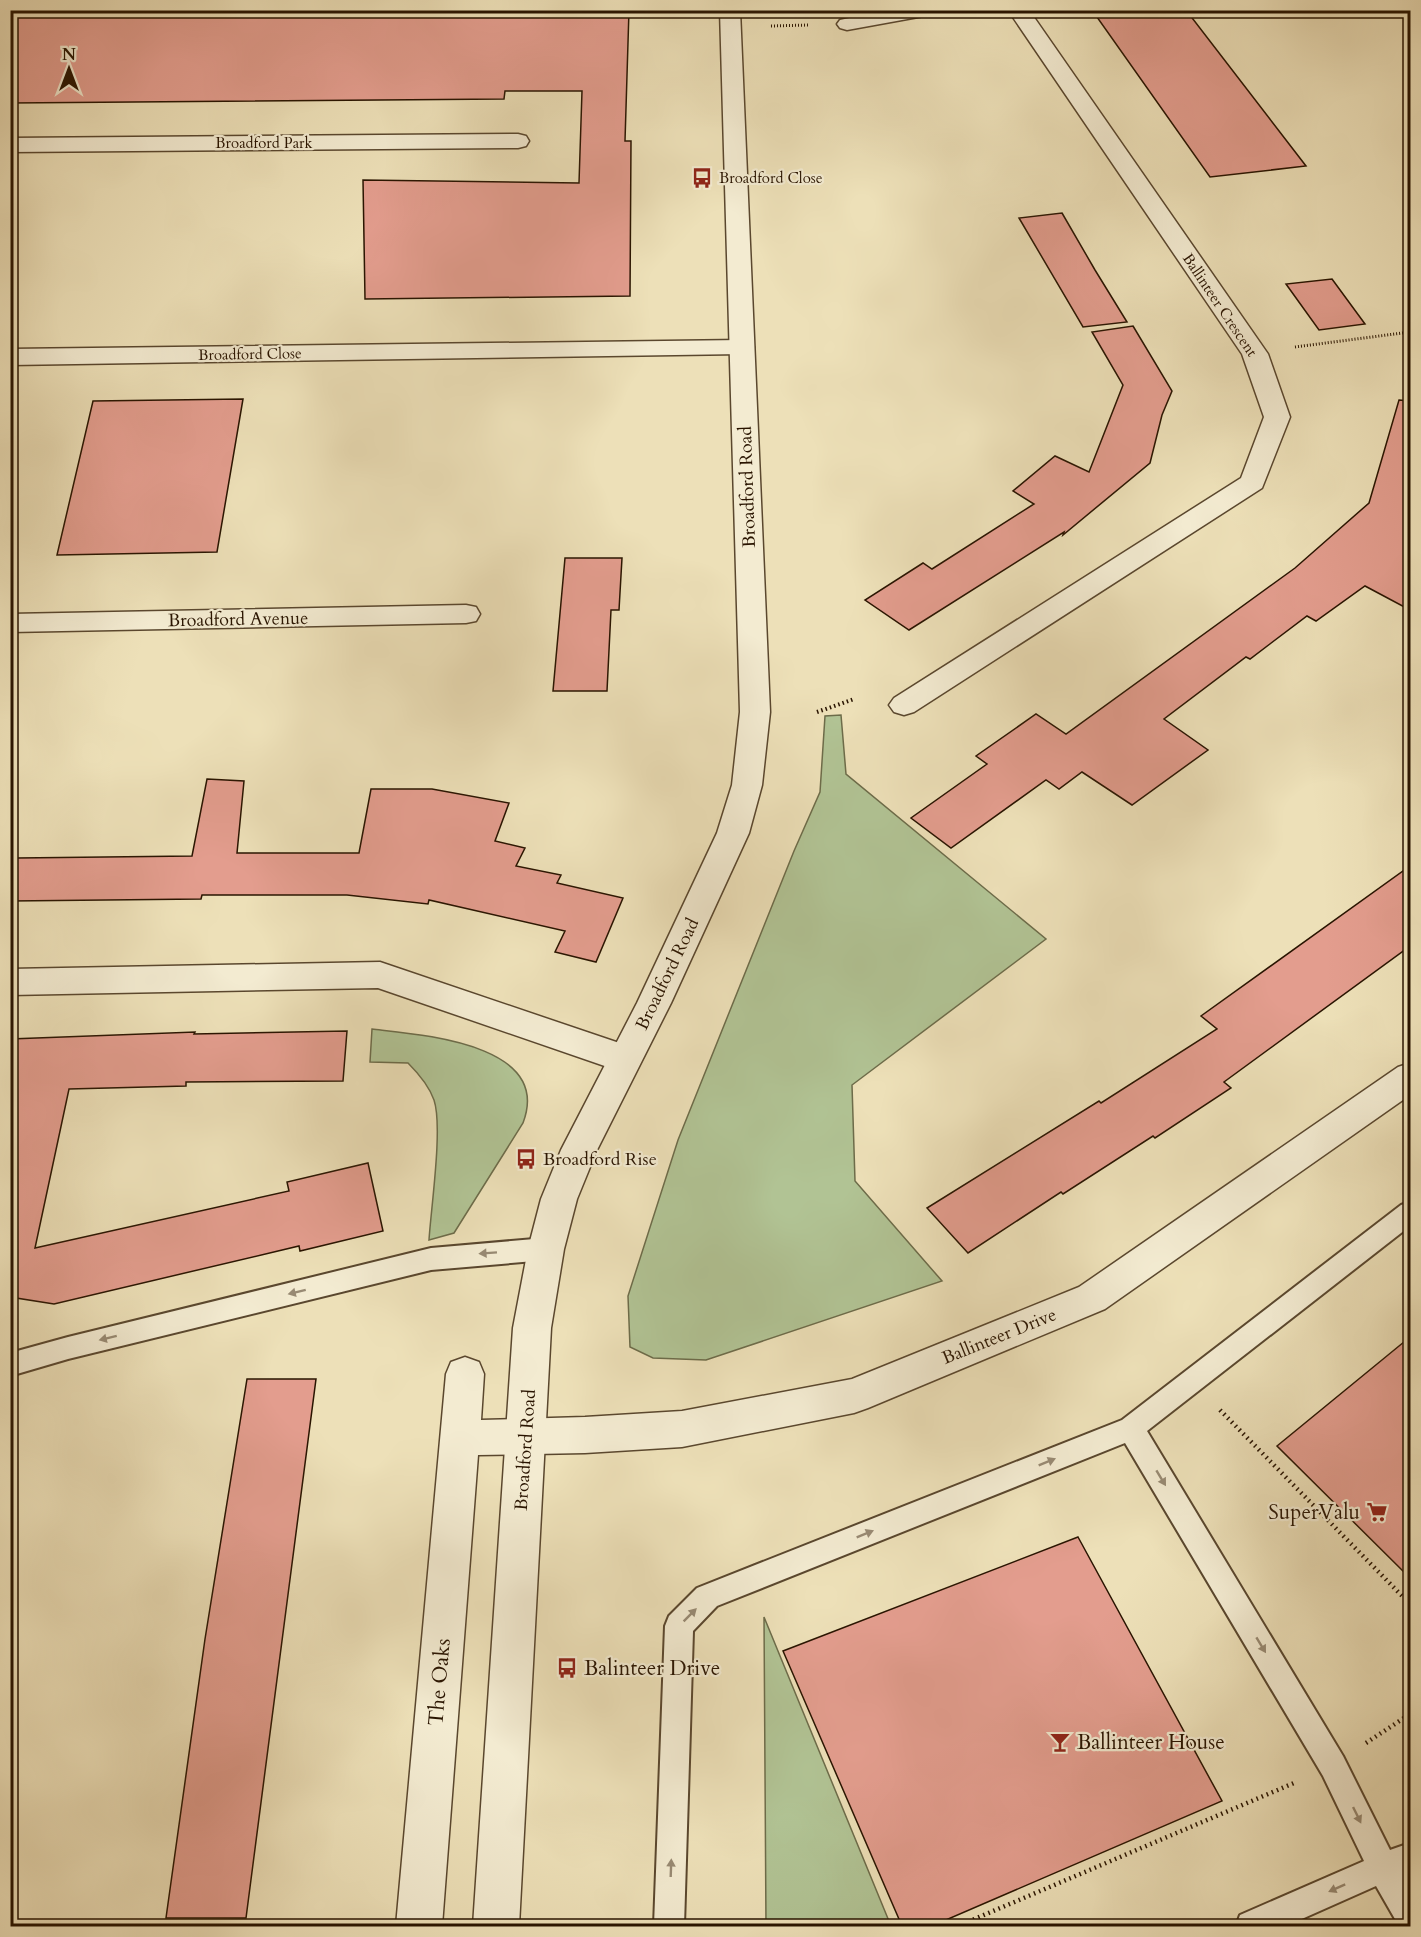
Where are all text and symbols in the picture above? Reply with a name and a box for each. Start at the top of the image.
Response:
north arrow [39,39,99,99]
text: N [62,44,76,66]
street label: Broadford Park [215,133,313,153]
bus stop icon: Broadford Close [690,166,714,190]
place label: Broadford Close [719,168,823,188]
street label: Ballinteer Crescent [1178,249,1262,361]
street label: Broadford Close [198,343,302,365]
street label: Broadford Road [733,425,762,548]
street label: Broadford Avenue [168,606,308,633]
street label: Broadford Road [630,914,706,1034]
bus stop icon: Broadford Rise [514,1147,538,1171]
place label: Broadford Rise [543,1147,657,1172]
one-way arrow [479,1248,498,1258]
one-way arrow [288,1287,306,1297]
street label: Ballinteer Drive [938,1302,1060,1371]
one-way arrow [99,1333,117,1343]
street label: Broadford Road [509,1388,542,1512]
one-way arrow [1038,1456,1056,1466]
one-way arrow [1156,1470,1166,1487]
place label: SuperValu [1268,1498,1360,1527]
supermarket icon: SuperValu [1365,1500,1389,1524]
one-way arrow [857,1529,875,1539]
one-way arrow [683,1607,697,1622]
street label: The Oaks [421,1637,458,1727]
one-way arrow [1256,1637,1266,1654]
place label: Balinteer Drive [584,1654,720,1683]
bus stop icon: Balinteer Drive [555,1656,579,1680]
place label: Ballinteer House [1077,1728,1225,1757]
bar icon: Ballinteer House [1048,1730,1072,1754]
one-way arrow [1353,1806,1362,1823]
one-way arrow [666,1859,675,1878]
one-way arrow [1328,1884,1346,1893]

